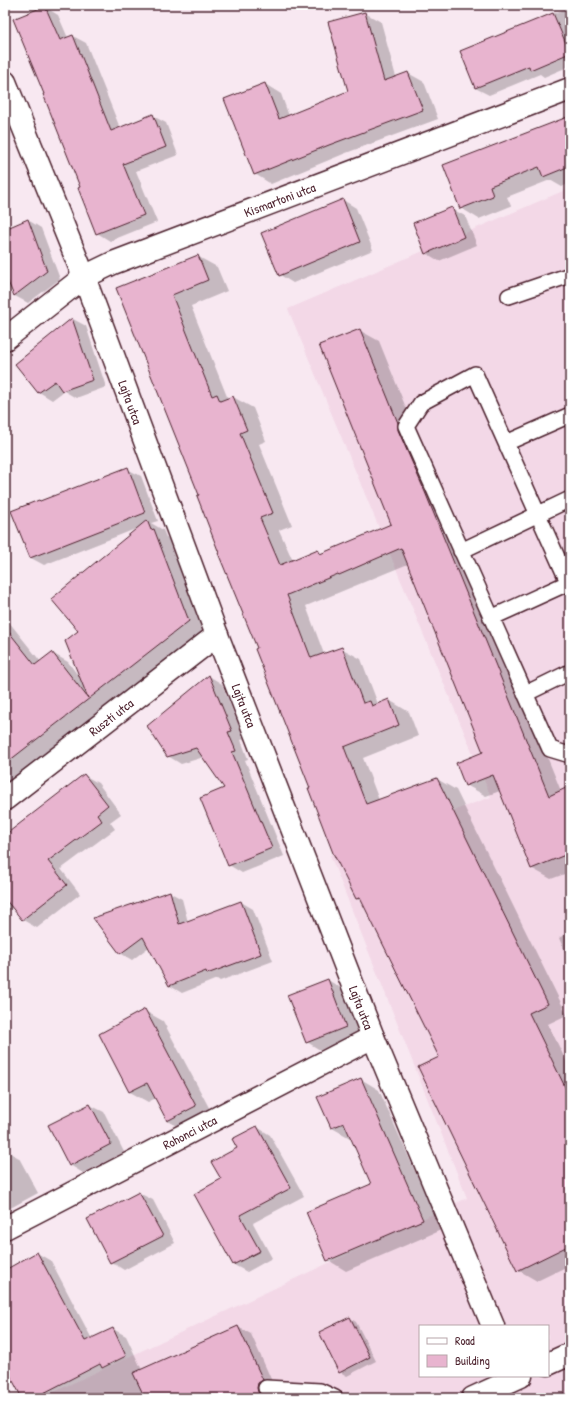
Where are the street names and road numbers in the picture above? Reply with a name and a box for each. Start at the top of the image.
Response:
street label: Kismartoni utca [241,178,318,221]
street label: Lajta utca [114,378,147,427]
street label: Lajta utca [228,681,261,730]
street label: Ruszti utca [85,694,137,740]
street label: Lajta utca [345,983,378,1032]
street label: Rohonci utca [159,1111,220,1154]

